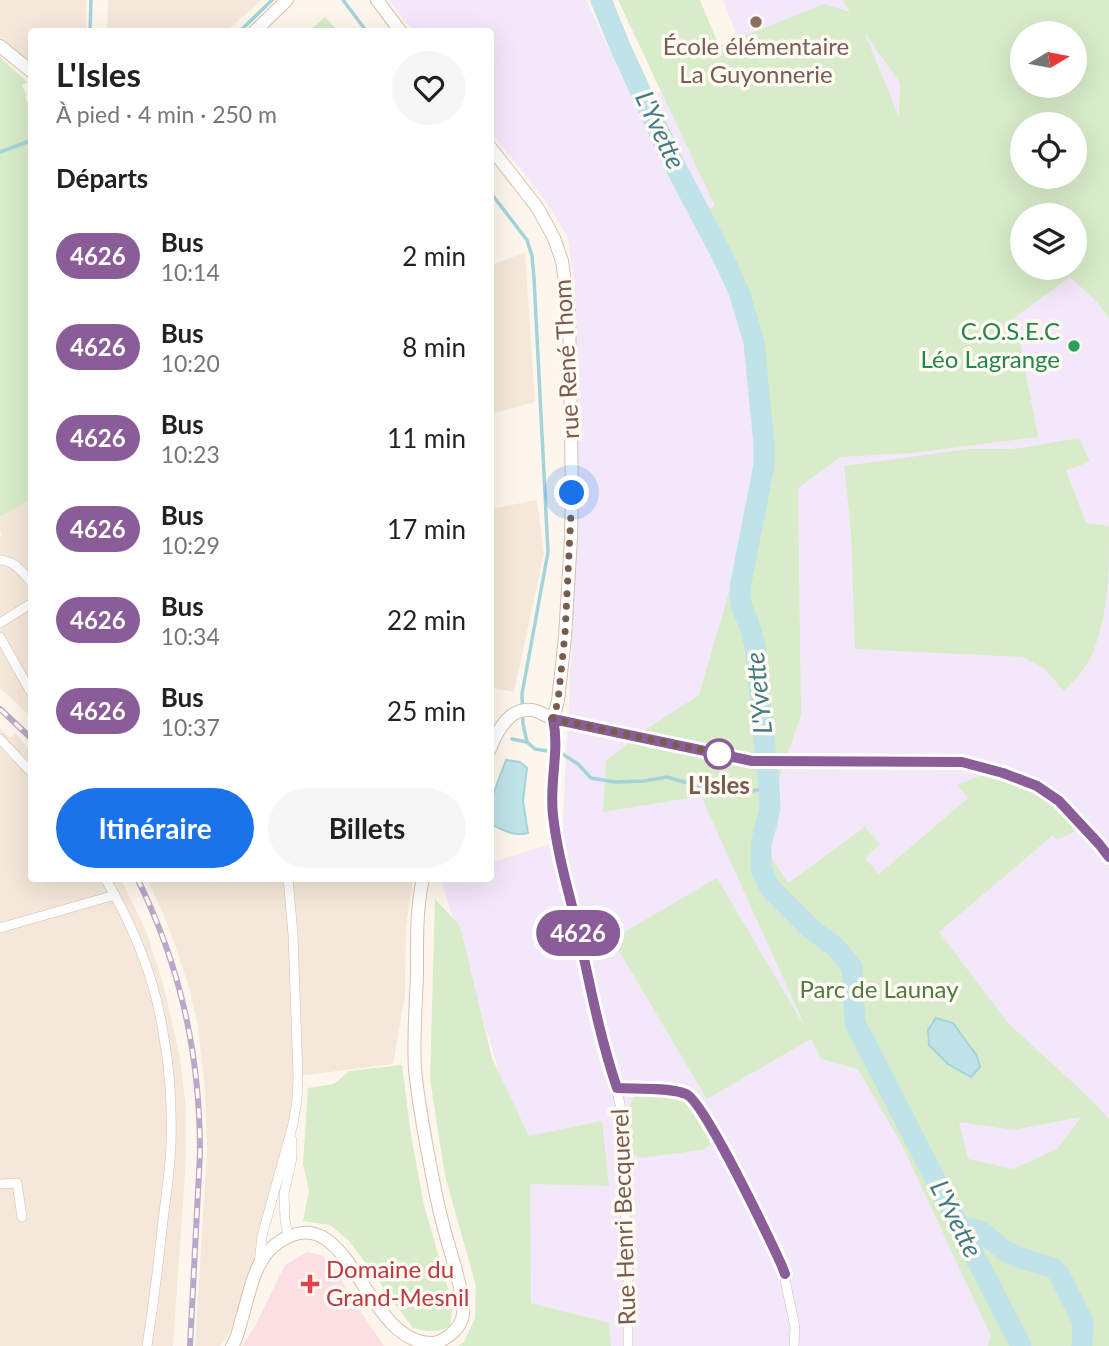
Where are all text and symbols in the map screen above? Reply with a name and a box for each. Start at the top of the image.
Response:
marker: École élémentaire La Guyonnerie [748,14,764,30]
north arrow [1010,21,1087,98]
map controls [1010,21,1087,280]
place label: École élémentaire La Guyonnerie [663,31,849,88]
button: heart [392,51,466,125]
text: L'Isles [56,54,141,94]
water label: L'Yvette [629,85,693,174]
text: À pied · 4 min · 250 m [56,100,277,128]
button: locate [1010,112,1087,189]
text: Départs [56,162,148,194]
button: layers [1010,203,1087,280]
text: Bus [161,226,204,258]
text: 2 min [402,240,466,272]
text: 4626 [70,241,126,270]
text: 10:14 [161,258,220,286]
street label: rue René Thom [547,278,584,440]
place label: C.O.S.E.C Léo Lagrange [921,316,1060,373]
text: Bus [161,317,204,349]
text: 8 min [402,331,466,363]
text: 4626 [70,332,126,361]
marker: C.O.S.E.C Léo Lagrange [1066,338,1082,354]
text: 10:20 [161,349,220,377]
text: Bus [161,408,204,440]
text: 11 min [387,422,466,454]
text: 4626 [70,423,126,452]
text: 10:23 [161,440,220,468]
your location [554,475,589,510]
text: Bus [161,499,204,531]
text: 17 min [387,513,466,545]
text: 4626 [70,514,126,543]
text: 10:29 [161,531,220,559]
text: Bus [161,590,204,622]
text: 22 min [387,604,466,636]
text: 4626 [70,605,126,634]
text: 10:34 [161,622,220,650]
water label: L'Yvette [738,650,778,736]
text: Bus [161,681,204,713]
text: 25 min [387,695,466,727]
text: 4626 [70,696,126,725]
text: 10:37 [161,713,220,741]
marker: L'Isles [704,739,734,769]
place label: L'Isles [688,770,750,799]
button: Itinéraire [56,788,254,868]
button: Billets [268,788,466,868]
line badge: 4626 [529,910,627,956]
text: 4626 [550,918,606,947]
park label: Parc de Launay [799,974,959,1003]
street label: Rue Henri Becquerel [604,1108,641,1326]
water label: L'Yvette [924,1175,990,1263]
place label: Domaine du Grand-Mesnil [326,1254,469,1311]
marker: Domaine du Grand-Mesnil [300,1274,320,1294]

